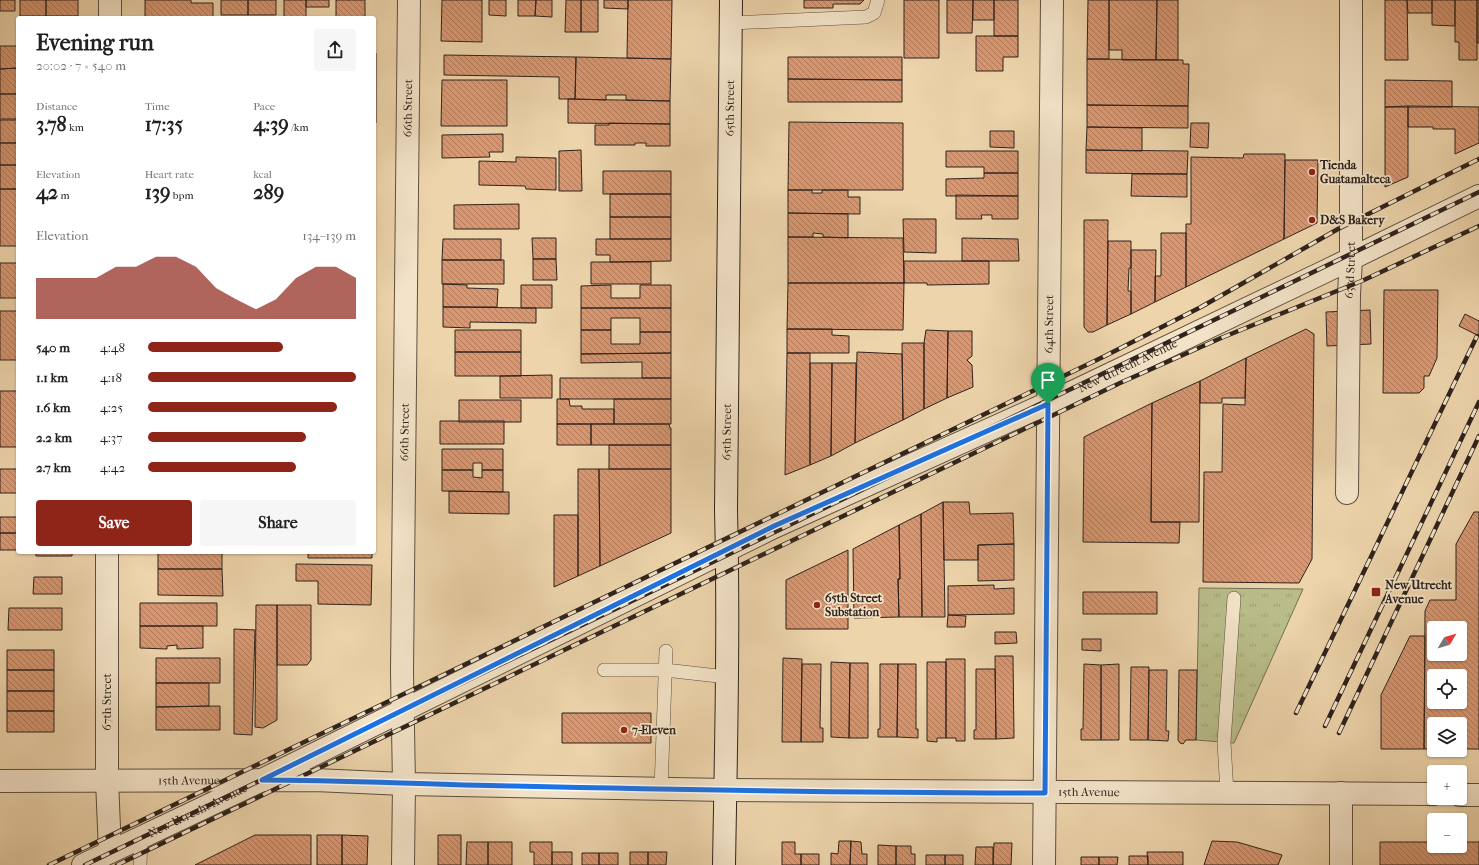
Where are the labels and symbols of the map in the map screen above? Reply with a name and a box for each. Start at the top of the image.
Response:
street label: 66th Street [401,78,415,137]
street label: 65th Street [723,79,737,137]
place label: Tienda Guatamalteca [1319,158,1391,186]
marker: Tienda Guatamalteca [1307,167,1317,177]
place label: D&S Bakery [1320,213,1385,228]
marker: D&S Bakery [1307,215,1317,225]
street label: 63rd Street [1342,241,1358,299]
street label: 64th Street [1042,294,1056,354]
street label: New Utrecht Avenue [1076,336,1180,395]
pin [1031,363,1065,404]
street label: 66th Street [397,402,412,461]
street label: 65th Street [719,403,734,461]
place label: New Utrecht Avenue [1384,578,1453,606]
marker: New Utrecht Avenue [1370,586,1382,598]
place label: 65th Street Substation [825,591,883,619]
marker: 65th Street Substation [812,600,822,610]
north arrow [1427,621,1467,661]
street label: 67th Street [100,673,114,731]
place label: 7-Eleven [631,723,677,737]
marker: 7-Eleven [619,725,629,735]
street label: 15th Avenue [158,773,220,787]
street label: New Utrecht Avenue [146,781,249,841]
street label: 15th Avenue [1058,785,1120,799]

